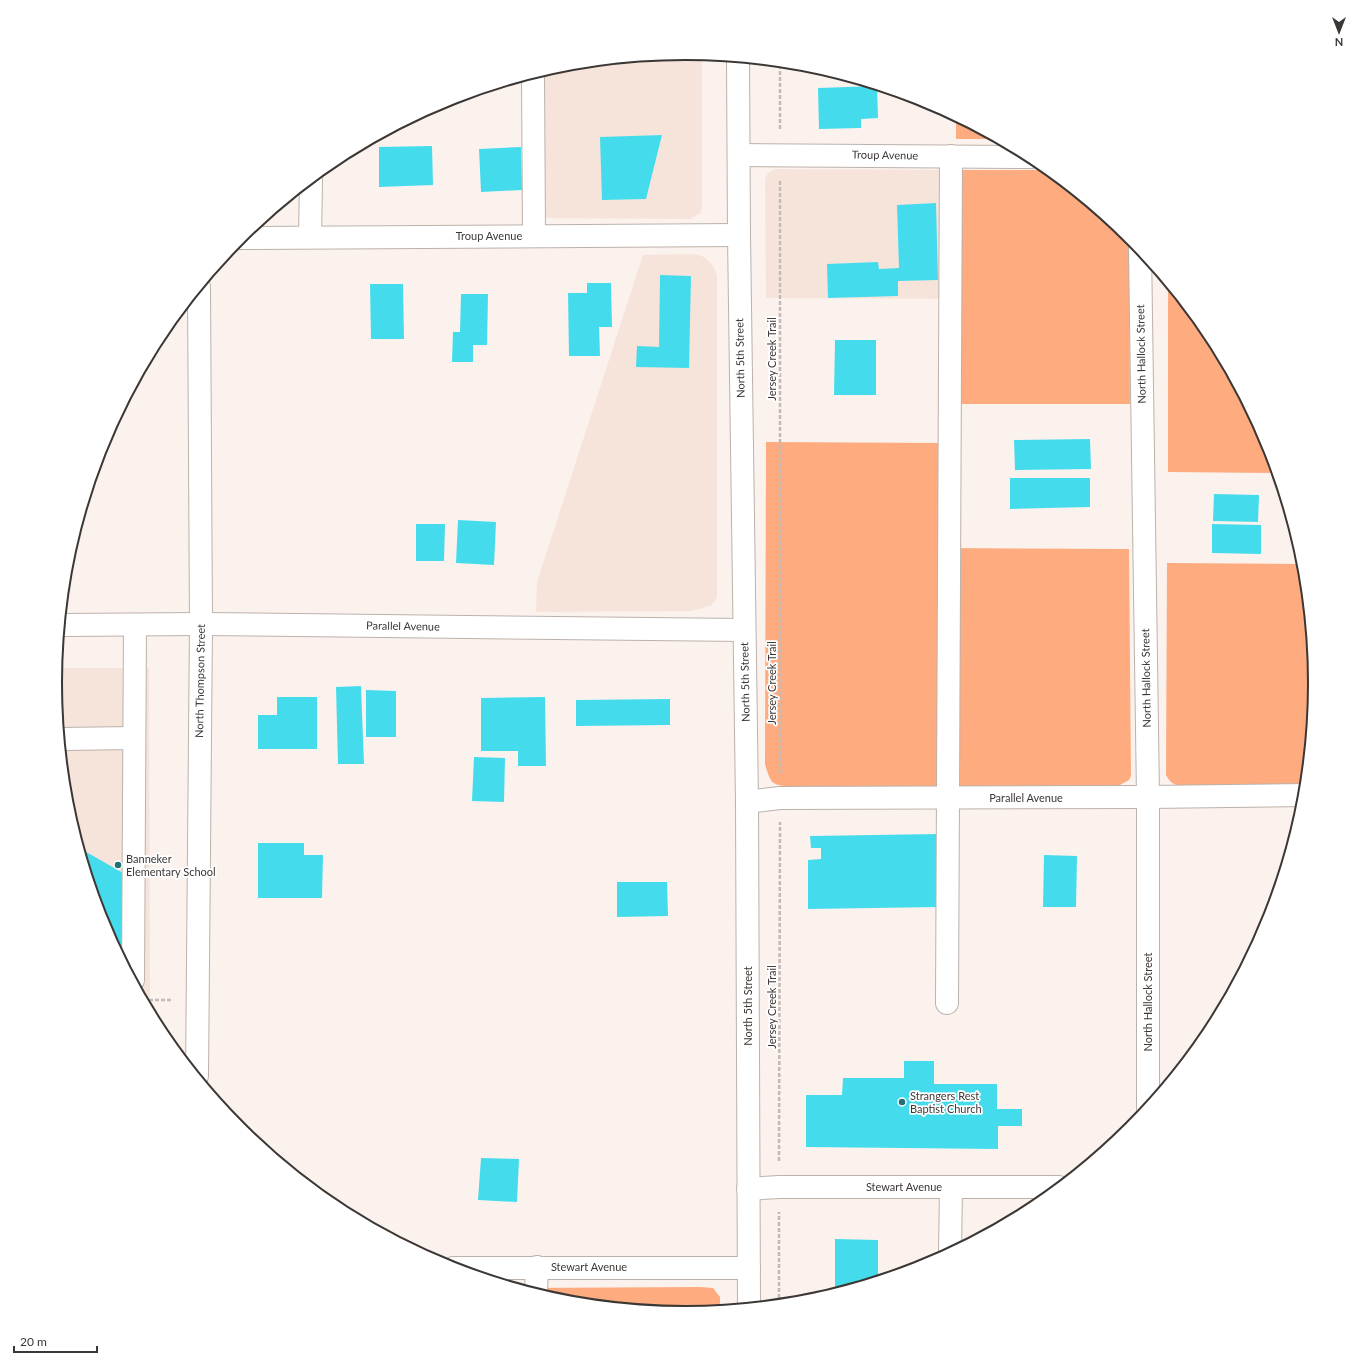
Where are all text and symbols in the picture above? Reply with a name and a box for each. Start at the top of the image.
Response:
north arrow [1319,12,1359,52]
text: N [1335,36,1343,49]
street label: Troup Avenue [852,147,919,162]
street label: Troup Avenue [456,229,522,242]
street label: North Hallock Street [1133,304,1148,404]
street label: Jersey Creek Trail [765,317,778,401]
street label: North 5th Street [732,318,747,398]
street label: Parallel Avenue [366,618,440,633]
street label: North Thompson Street [192,624,207,738]
street label: North Hallock Street [1138,628,1153,728]
street label: Jersey Creek Trail [765,641,778,725]
street label: North 5th Street [737,642,752,722]
street label: Parallel Avenue [989,791,1063,804]
place label: Banneker Elementary School [126,852,216,878]
marker: Banneker Elementary School [113,860,123,870]
street label: North Hallock Street [1141,952,1154,1052]
street label: Jersey Creek Trail [765,965,778,1049]
street label: North 5th Street [741,966,754,1046]
place label: Strangers Rest Baptist Church [910,1089,982,1115]
marker: Strangers Rest Baptist Church [897,1097,907,1107]
street label: Stewart Avenue [866,1180,942,1193]
street label: Stewart Avenue [551,1260,627,1273]
scale bar [14,1328,97,1354]
text: 20 m [20,1334,47,1349]

